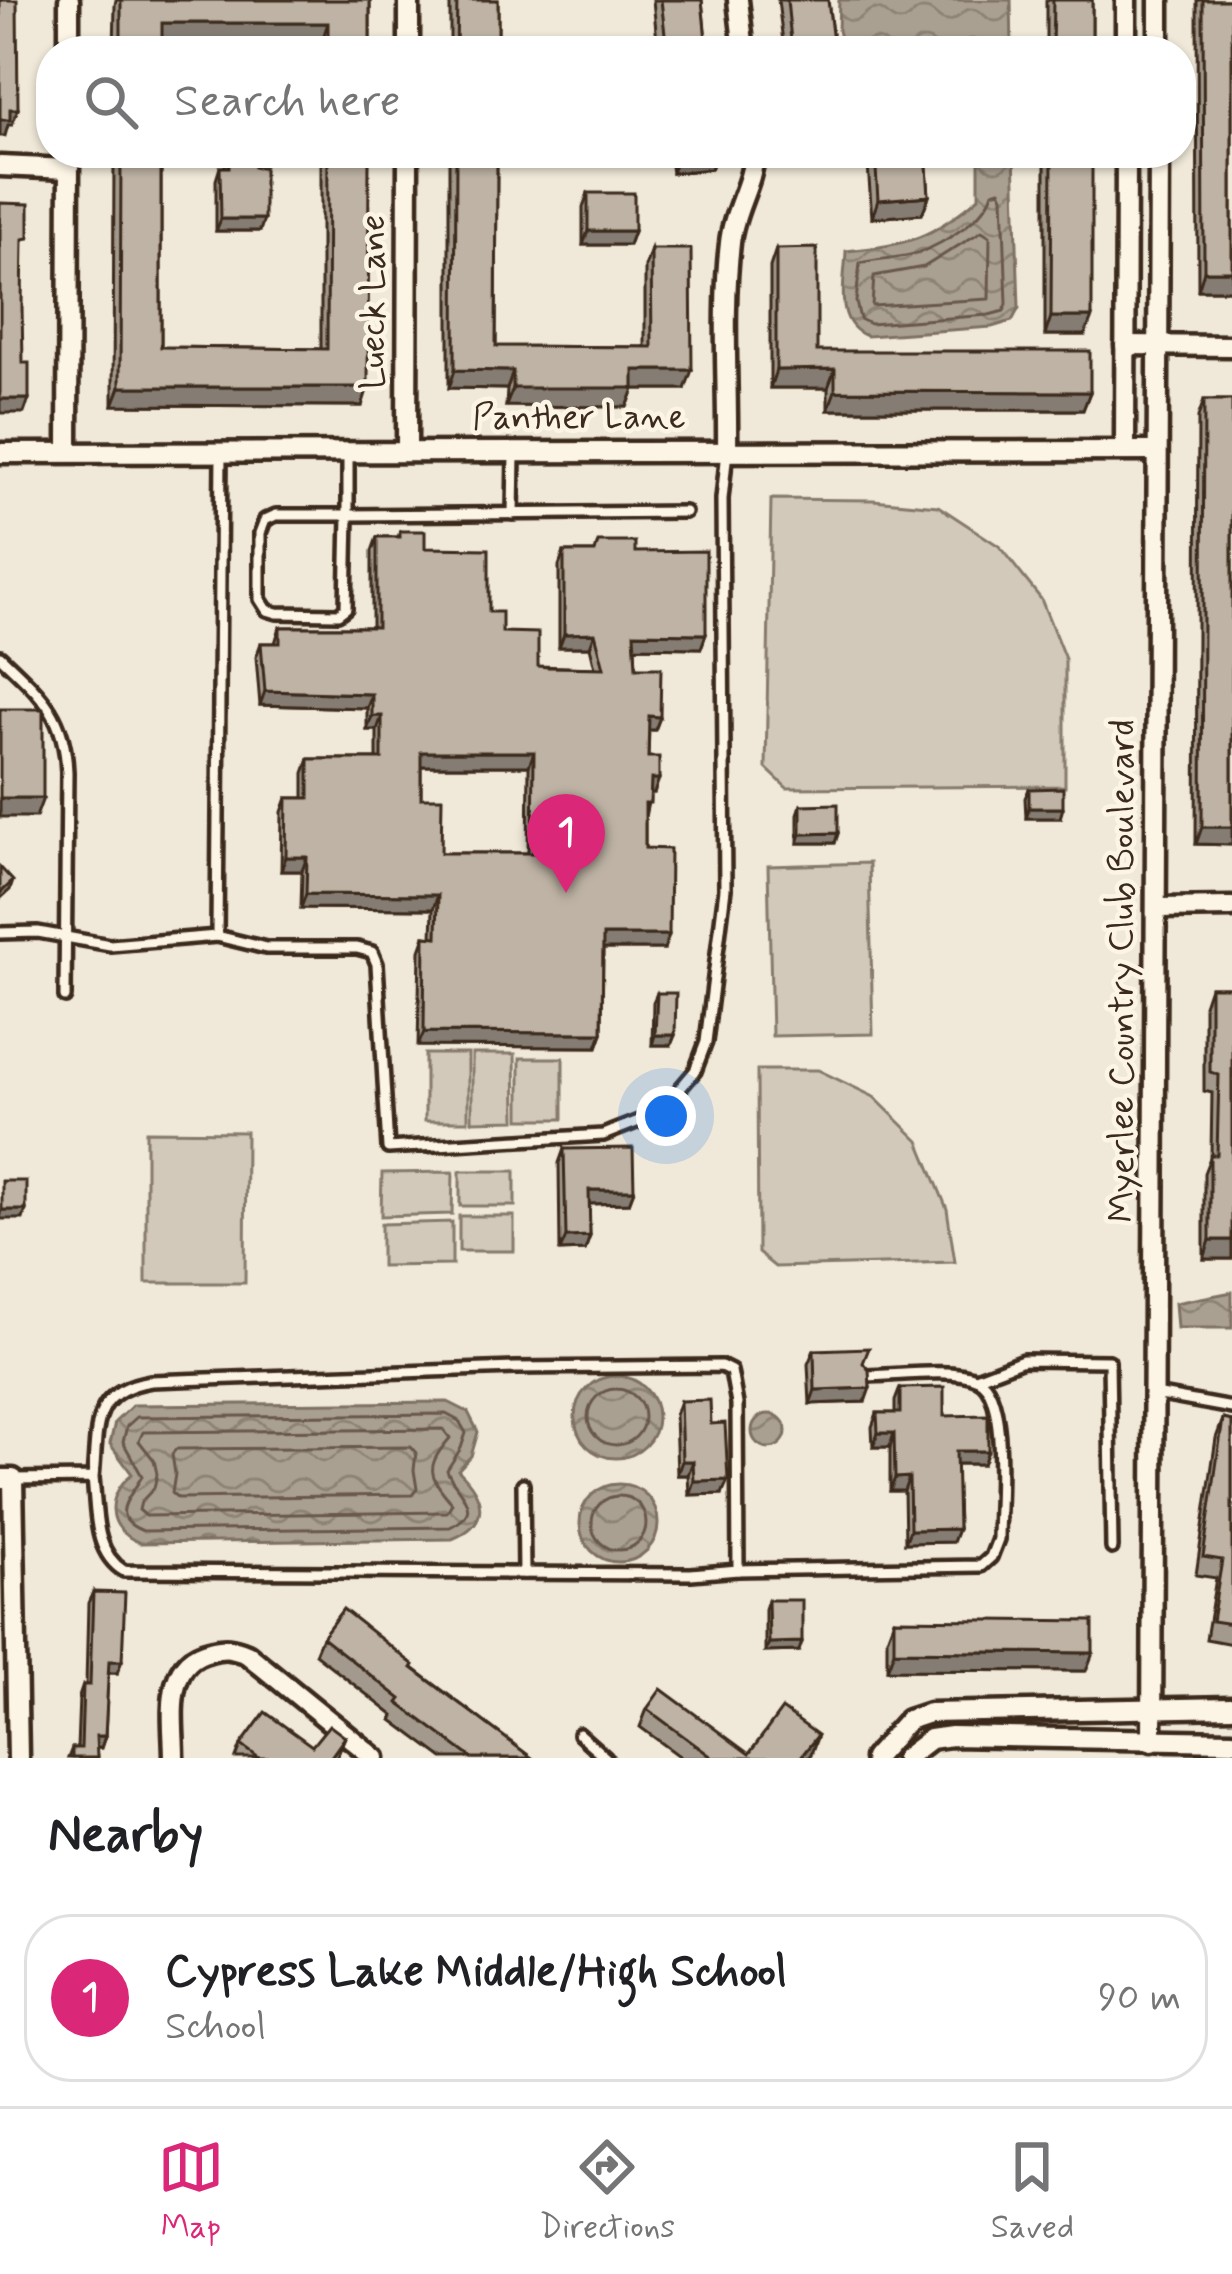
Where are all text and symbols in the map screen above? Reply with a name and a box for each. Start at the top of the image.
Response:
search box [36,36,1196,168]
icon: search [78,69,144,135]
text: Search here [174,73,401,132]
street label: Lueck Lane [351,215,398,389]
street label: Panther Lane [472,395,686,442]
street label: Myerlee Country Club Boulevard [1100,719,1147,1223]
pin: 1 [527,794,605,893]
your location [636,1086,696,1146]
text: Nearby [48,1803,203,1869]
text: Cypress Lake Middle/High School [165,1943,787,2002]
text: 1 [81,1973,99,2024]
text: 90 m [1098,1973,1181,2024]
text: School [165,2002,266,2053]
tab: Map [158,2134,224,2250]
tab: Directions [539,2134,675,2250]
tab: Saved [991,2134,1074,2250]

